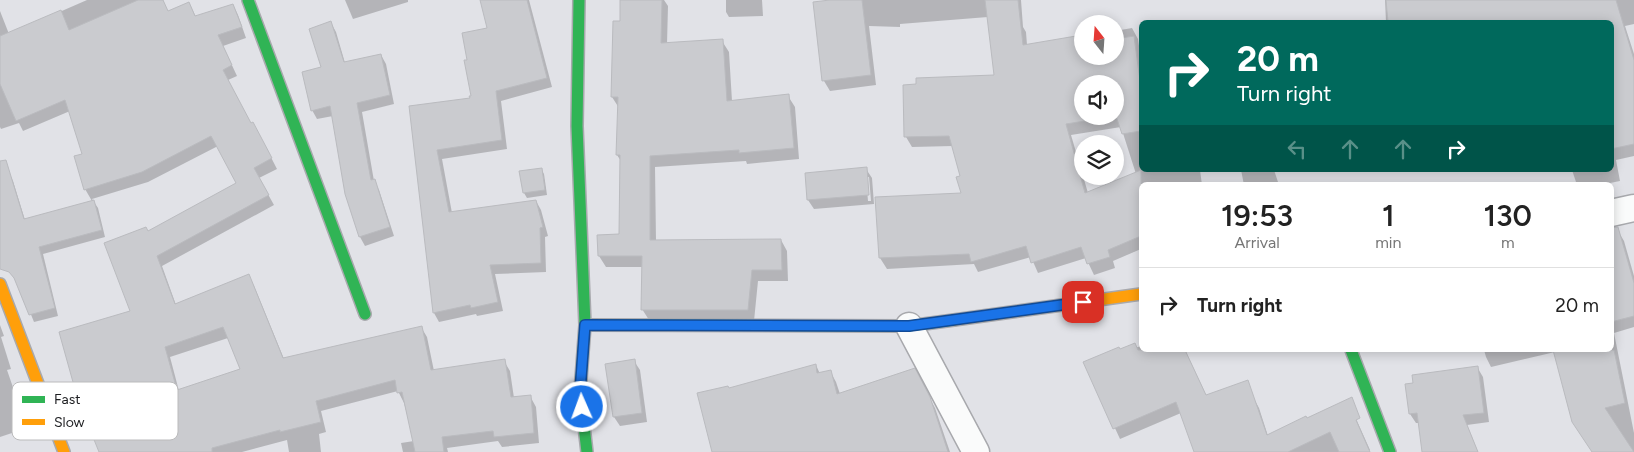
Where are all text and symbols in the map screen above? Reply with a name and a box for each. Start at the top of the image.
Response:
north arrow [1074,15,1124,65]
map controls [1074,15,1124,185]
text: 20 m [1237,38,1319,80]
icon: right [1154,40,1219,105]
button: sound [1074,75,1124,125]
text: Turn right [1237,80,1332,107]
button: layers [1074,135,1124,185]
icon: left [1283,135,1311,163]
icon: ahead [1336,135,1364,163]
icon: ahead [1389,135,1417,163]
icon: right [1442,135,1470,163]
text: 19:53 [1221,197,1293,234]
text: 1 [1382,197,1395,234]
text: 130 [1483,197,1532,234]
text: Arrival [1235,233,1280,252]
text: min [1375,233,1401,252]
text: m [1501,233,1515,252]
pin [1062,281,1104,323]
icon: arrive [1069,288,1097,316]
icon: right [1154,291,1182,319]
text: Turn right [1197,294,1283,317]
text: 20 m [1555,294,1599,317]
position arrow [555,380,607,432]
legend [12,382,178,440]
text: Fast [54,391,80,408]
text: Slow [54,414,85,431]

